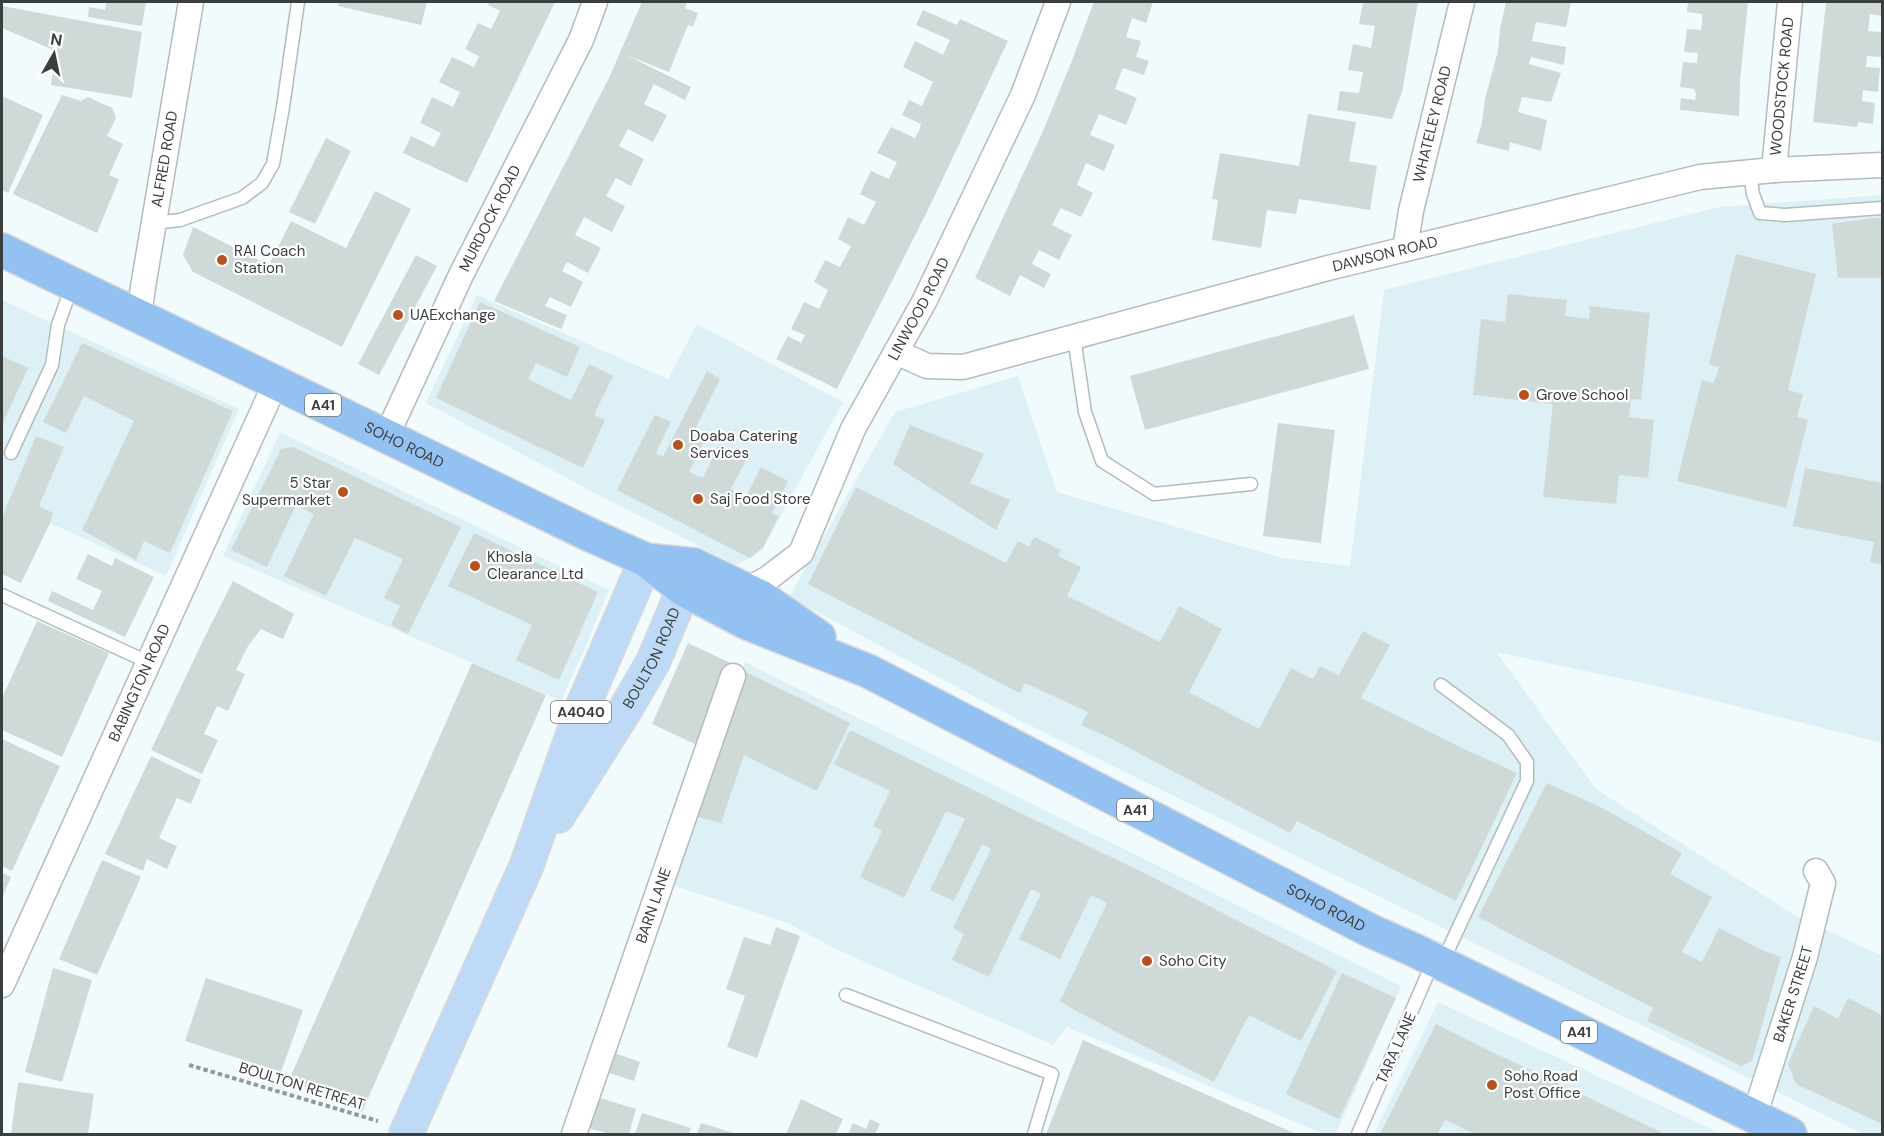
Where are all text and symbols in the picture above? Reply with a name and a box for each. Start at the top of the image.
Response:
street label: WOODSTOCK ROAD [1765,16,1799,157]
north arrow [24,24,84,84]
text: N [49,28,64,51]
street label: WHATELEY ROAD [1408,64,1456,185]
street label: ALFRED ROAD [147,109,183,209]
street label: MURDOCK ROAD [454,162,525,275]
street label: DAWSON ROAD [1330,232,1440,277]
place label: RAI Coach Station [234,241,305,278]
marker: RAI Coach Station [215,253,229,267]
street label: LINWOOD ROAD [883,254,954,364]
place label: UAExchange [410,305,496,325]
marker: UAExchange [391,308,405,322]
place label: Grove School [1536,385,1628,405]
marker: Grove School [1517,388,1531,402]
road number: A41 [305,394,341,416]
street label: SOHO ROAD [361,417,447,473]
place label: Doaba Catering Services [690,426,798,463]
marker: Doaba Catering Services [671,438,685,452]
place label: 5 Star Supermarket [242,473,331,510]
marker: 5 Star Supermarket [336,485,350,499]
place label: Saj Food Store [710,489,810,509]
marker: Saj Food Store [691,492,705,506]
place label: Khosla Clearance Ltd [487,547,583,584]
marker: Khosla Clearance Ltd [468,559,482,573]
street label: BOULTON ROAD [618,604,685,712]
street label: BABINGTON ROAD [104,621,175,745]
road number: A4040 [551,701,611,723]
road number: A41 [1117,799,1153,821]
street label: BARN LANE [631,865,676,946]
street label: SOHO ROAD [1283,879,1369,936]
street label: BAKER STREET [1768,944,1817,1045]
place label: Soho City [1159,951,1227,971]
marker: Soho City [1140,954,1154,968]
street label: TARA LANE [1371,1009,1421,1087]
road number: A41 [1561,1021,1597,1043]
street label: BOULTON RETREAT [236,1057,368,1115]
place label: Soho Road Post Office [1504,1066,1581,1103]
marker: Soho Road Post Office [1485,1078,1499,1092]

